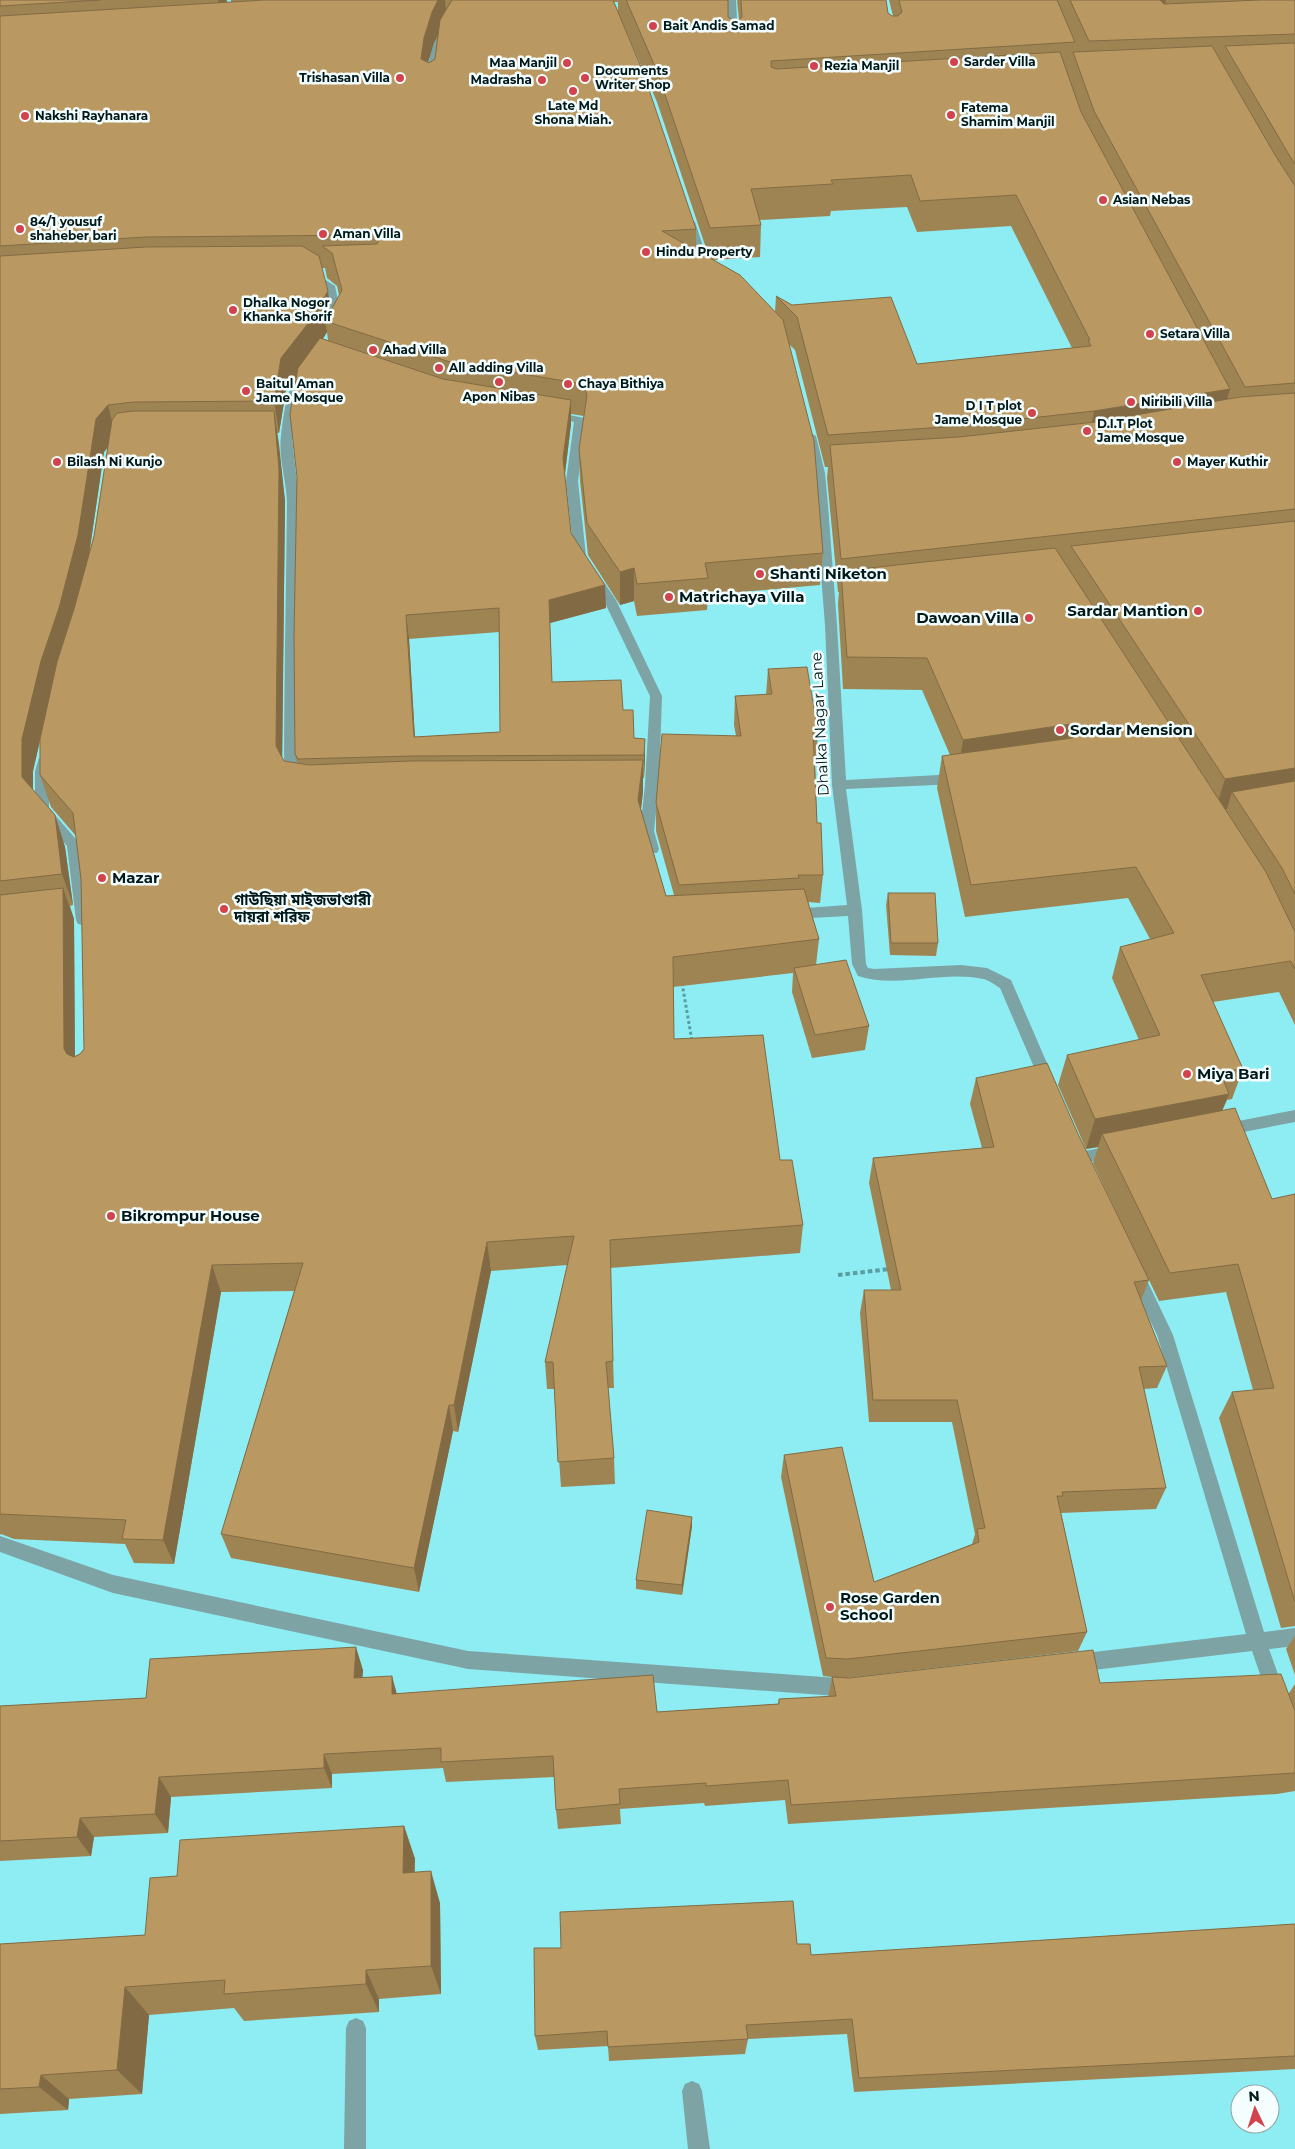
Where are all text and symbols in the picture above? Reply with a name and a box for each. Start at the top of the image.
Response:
place label: Bait Andis Samad [663,18,774,33]
marker: Bait Andis Samad [647,20,659,32]
place label: Sarder Villa [964,54,1036,69]
place label: Maa Manjil [489,55,557,70]
marker: Sarder Villa [948,56,960,68]
marker: Maa Manjil [561,57,573,69]
place label: Rezia Manjil [824,58,899,73]
marker: Rezia Manjil [808,60,820,72]
place label: Documents Writer Shop [595,63,671,92]
place label: Trishasan Villa [299,70,390,85]
marker: Trishasan Villa [394,72,406,84]
place label: Madrasha [471,72,532,87]
marker: Documents Writer Shop [579,72,591,84]
marker: Madrasha [536,74,548,86]
marker: Late Md Shona Miah. [567,85,579,97]
place label: Late Md Shona Miah. [535,98,611,127]
place label: Fatema Shamim Manjil [961,100,1055,129]
place label: Nakshi Rayhanara [35,108,148,123]
marker: Fatema Shamim Manjil [945,109,957,121]
marker: Nakshi Rayhanara [19,110,31,122]
place label: Asian Nebas [1112,192,1191,207]
marker: Asian Nebas [1097,194,1109,206]
place label: 84/1 yousuf shaheber bari [30,214,117,243]
marker: 84/1 yousuf shaheber bari [14,223,26,235]
place label: Aman Villa [332,226,401,241]
marker: Aman Villa [317,228,329,240]
place label: Hindu Property [656,244,753,259]
marker: Hindu Property [640,246,652,258]
place label: Dhalka Nogor Khanka Shorif [243,295,333,324]
marker: Dhalka Nogor Khanka Shorif [227,304,239,316]
place label: Setara Villa [1160,326,1230,341]
marker: Setara Villa [1144,328,1156,340]
place label: Ahad Villa [382,342,447,357]
marker: Ahad Villa [367,344,379,356]
place label: All adding Villa [448,360,544,375]
marker: All adding Villa [433,362,445,374]
place label: Baitul Aman Jame Mosque [255,376,344,405]
marker: Apon Nibas [493,376,505,388]
place label: Chaya Bithiya [578,376,664,391]
marker: Chaya Bithiya [562,378,574,390]
marker: Baitul Aman Jame Mosque [240,385,252,397]
place label: Apon Nibas [462,389,536,404]
place label: Niribili Villa [1141,394,1213,409]
marker: Niribili Villa [1125,396,1137,408]
place label: D I T plot Jame Mosque [934,398,1023,427]
marker: D I T plot Jame Mosque [1026,407,1038,419]
place label: D.I.T Plot Jame Mosque [1096,416,1185,445]
marker: D.I.T Plot Jame Mosque [1081,425,1093,437]
place label: Bilash Ni Kunjo [67,454,162,469]
place label: Mayer Kuthir [1187,454,1268,469]
marker: Bilash Ni Kunjo [51,456,63,468]
marker: Mayer Kuthir [1171,456,1183,468]
place label: Shanti Niketon [770,564,887,583]
marker: Shanti Niketon [754,568,766,580]
place label: Matrichaya Villa [679,587,804,606]
marker: Matrichaya Villa [663,591,675,603]
place label: Sardar Mantion [1067,601,1188,620]
marker: Sardar Mantion [1192,605,1204,617]
place label: Dawoan Villa [916,608,1019,627]
marker: Dawoan Villa [1023,612,1035,624]
street label: Dhalka Nagar Lane [806,652,833,796]
place label: Sordar Mension [1070,720,1193,739]
marker: Sordar Mension [1054,724,1066,736]
place label: Mazar [112,868,160,887]
marker: Mazar [96,872,108,884]
place label: গাউছিয়া মাইজভাণ্ডারী দায়রা শরিফ [233,890,372,926]
marker: গাউছিয়া মাইজভাণ্ডারী দায়রা শরিফ [218,903,230,915]
place label: Miya Bari [1197,1064,1270,1083]
marker: Miya Bari [1181,1068,1193,1080]
place label: Bikrompur House [121,1206,260,1225]
marker: Bikrompur House [105,1210,117,1222]
place label: Rose Garden School [840,1588,940,1624]
marker: Rose Garden School [824,1601,836,1613]
north arrow [1230,2084,1280,2134]
text: N [1248,2087,1260,2105]

